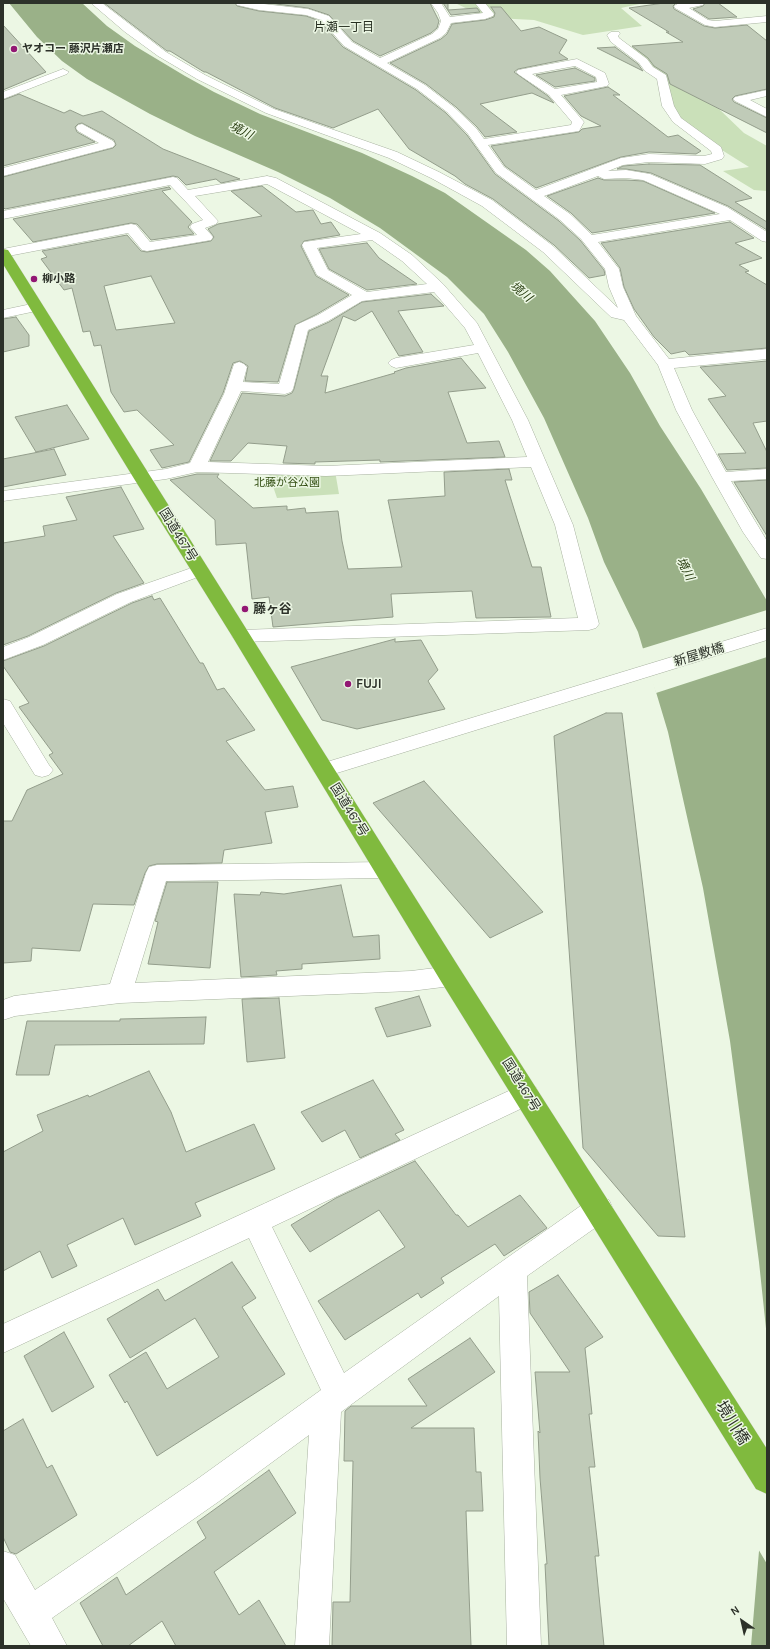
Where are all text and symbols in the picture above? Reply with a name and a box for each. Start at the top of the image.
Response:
district label: 片瀬一丁目 [314,21,374,35]
place label: ヤオコー 藤沢片瀬店 [22,42,124,56]
marker: ヤオコー 藤沢片瀬店 [9,44,19,54]
water label: 境川 [227,119,255,143]
place label: 柳小路 [42,272,75,286]
marker: 柳小路 [29,274,39,284]
water label: 境川 [507,279,535,305]
park label: 北藤が谷公園 [254,476,320,490]
street label: 国道467号 [156,506,200,564]
water label: 境川 [673,555,697,583]
place label: 藤ヶ谷 [253,601,292,617]
marker: 藤ヶ谷 [240,604,250,614]
street label: 新屋敷橋 [672,640,726,670]
place label: FUJI [356,676,382,692]
marker: FUJI [343,679,353,689]
street label: 国道467号 [327,781,371,839]
street label: 国道467号 [499,1056,543,1114]
street label: 境川橋 [711,1398,753,1448]
north arrow [722,1601,762,1641]
text: N [728,1603,742,1618]

